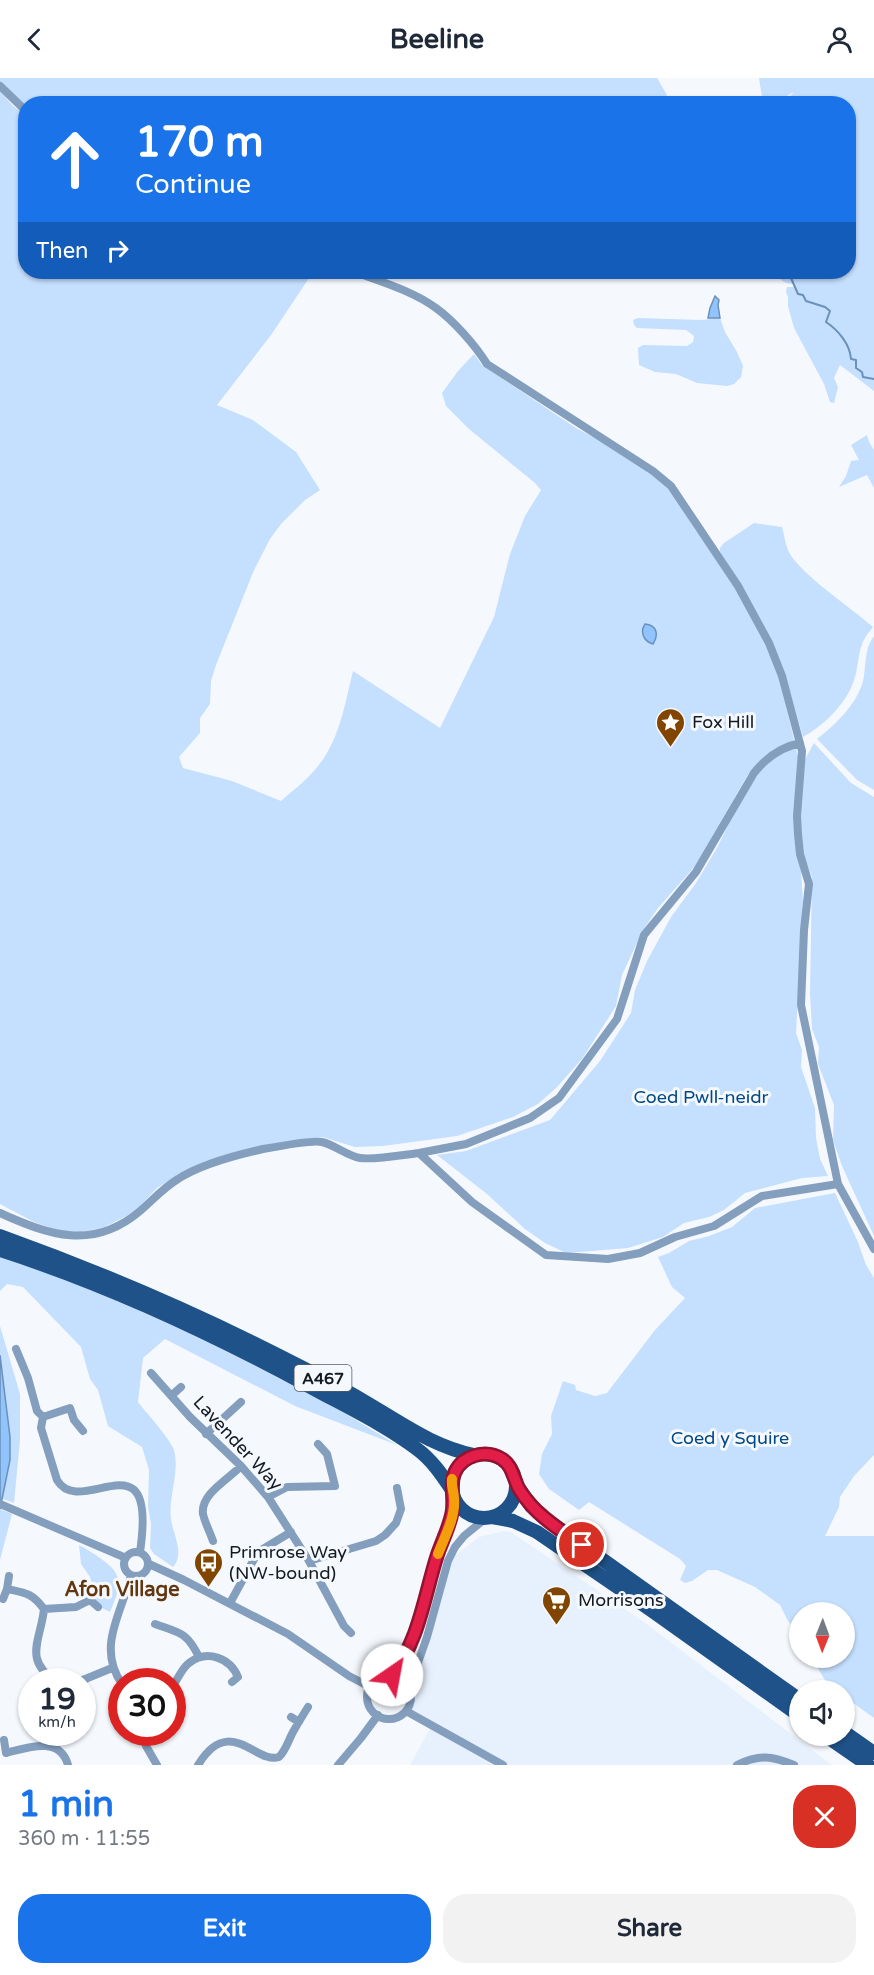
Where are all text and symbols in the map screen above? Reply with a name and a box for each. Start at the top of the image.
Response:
icon: back [18,23,51,56]
text: Beeline [390,23,484,56]
icon: person [823,23,856,56]
text: 170 m [135,117,264,168]
icon: ahead [36,120,114,198]
text: Continue [135,168,251,201]
icon: right [101,234,134,267]
text: Then [36,238,89,264]
place icon: Fox Hill [655,706,687,748]
place label: Fox Hill [692,711,754,733]
park label: Coed Pwll-neidr [634,1086,769,1108]
road number: A467 [294,1365,352,1391]
street label: Lavender Way [189,1391,288,1495]
park label: Coed y Squire [671,1427,789,1449]
pin [556,1519,607,1570]
icon: arrive [565,1528,598,1561]
place label: Primrose Way (NW-bound) [229,1541,347,1584]
bus stop icon: Primrose Way (NW-bound) [192,1546,224,1588]
district label: Afon Village [65,1578,179,1602]
supermarket icon: Morrisons [541,1584,573,1626]
place label: Morrisons [578,1589,664,1611]
north arrow [789,1602,855,1668]
map controls [789,1602,855,1746]
position arrow [360,1643,424,1707]
speed limit sign: 30 [108,1668,186,1746]
button: sound [789,1680,855,1746]
text: 19 [38,1681,76,1718]
text: km/h [38,1713,76,1731]
text: 1 min [18,1783,114,1826]
button: close [793,1785,856,1848]
text: 360 m · 11:55 [18,1827,150,1851]
button: Exit [18,1894,431,1963]
button: Share [443,1894,856,1963]

